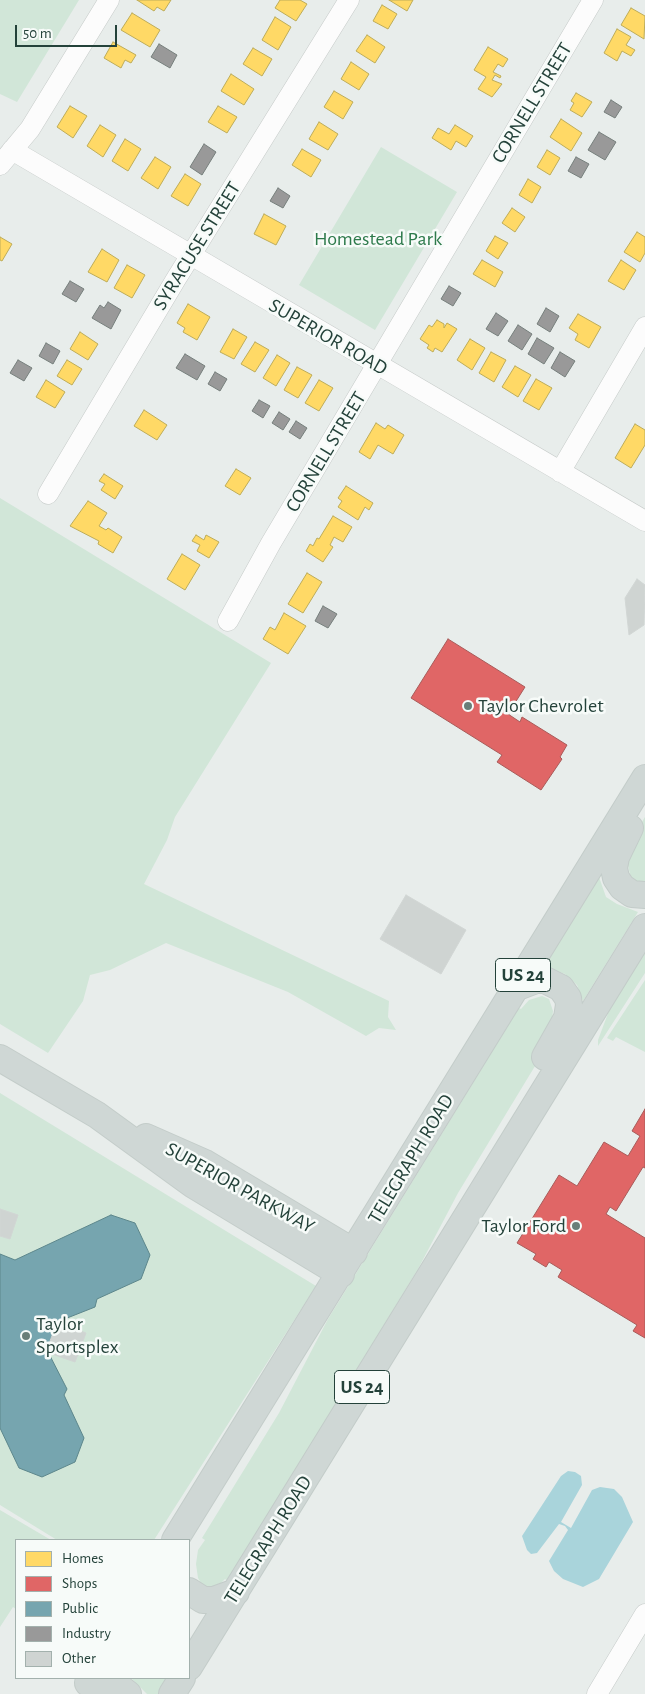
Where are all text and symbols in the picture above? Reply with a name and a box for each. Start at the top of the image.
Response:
scale bar [18,15,120,47]
text: 50 m [23,26,52,41]
street label: CORNELL STREET [487,38,577,168]
street label: SYRACUSE STREET [148,177,246,315]
park label: Homestead Park [314,227,442,251]
street label: SUPERIOR ROAD [264,293,392,381]
street label: CORNELL STREET [281,387,371,517]
place label: Taylor Chevrolet [478,694,604,718]
marker: Taylor Chevrolet [462,700,474,712]
road number: US 24 [496,958,550,992]
street label: TELEGRAPH ROAD [363,1090,459,1228]
street label: SUPERIOR PARKWAY [161,1137,319,1239]
place label: Taylor Ford [481,1214,566,1238]
marker: Taylor Ford [570,1220,582,1232]
place label: Taylor Sportsplex [36,1312,119,1359]
marker: Taylor Sportsplex [20,1330,32,1342]
road number: US 24 [334,1370,390,1404]
street label: TELEGRAPH ROAD [219,1471,317,1609]
legend [15,1539,190,1679]
text: Homes [62,1551,104,1566]
text: Shops [62,1576,97,1591]
text: Public [62,1601,98,1616]
text: Industry [62,1626,111,1641]
text: Other [62,1651,96,1666]

